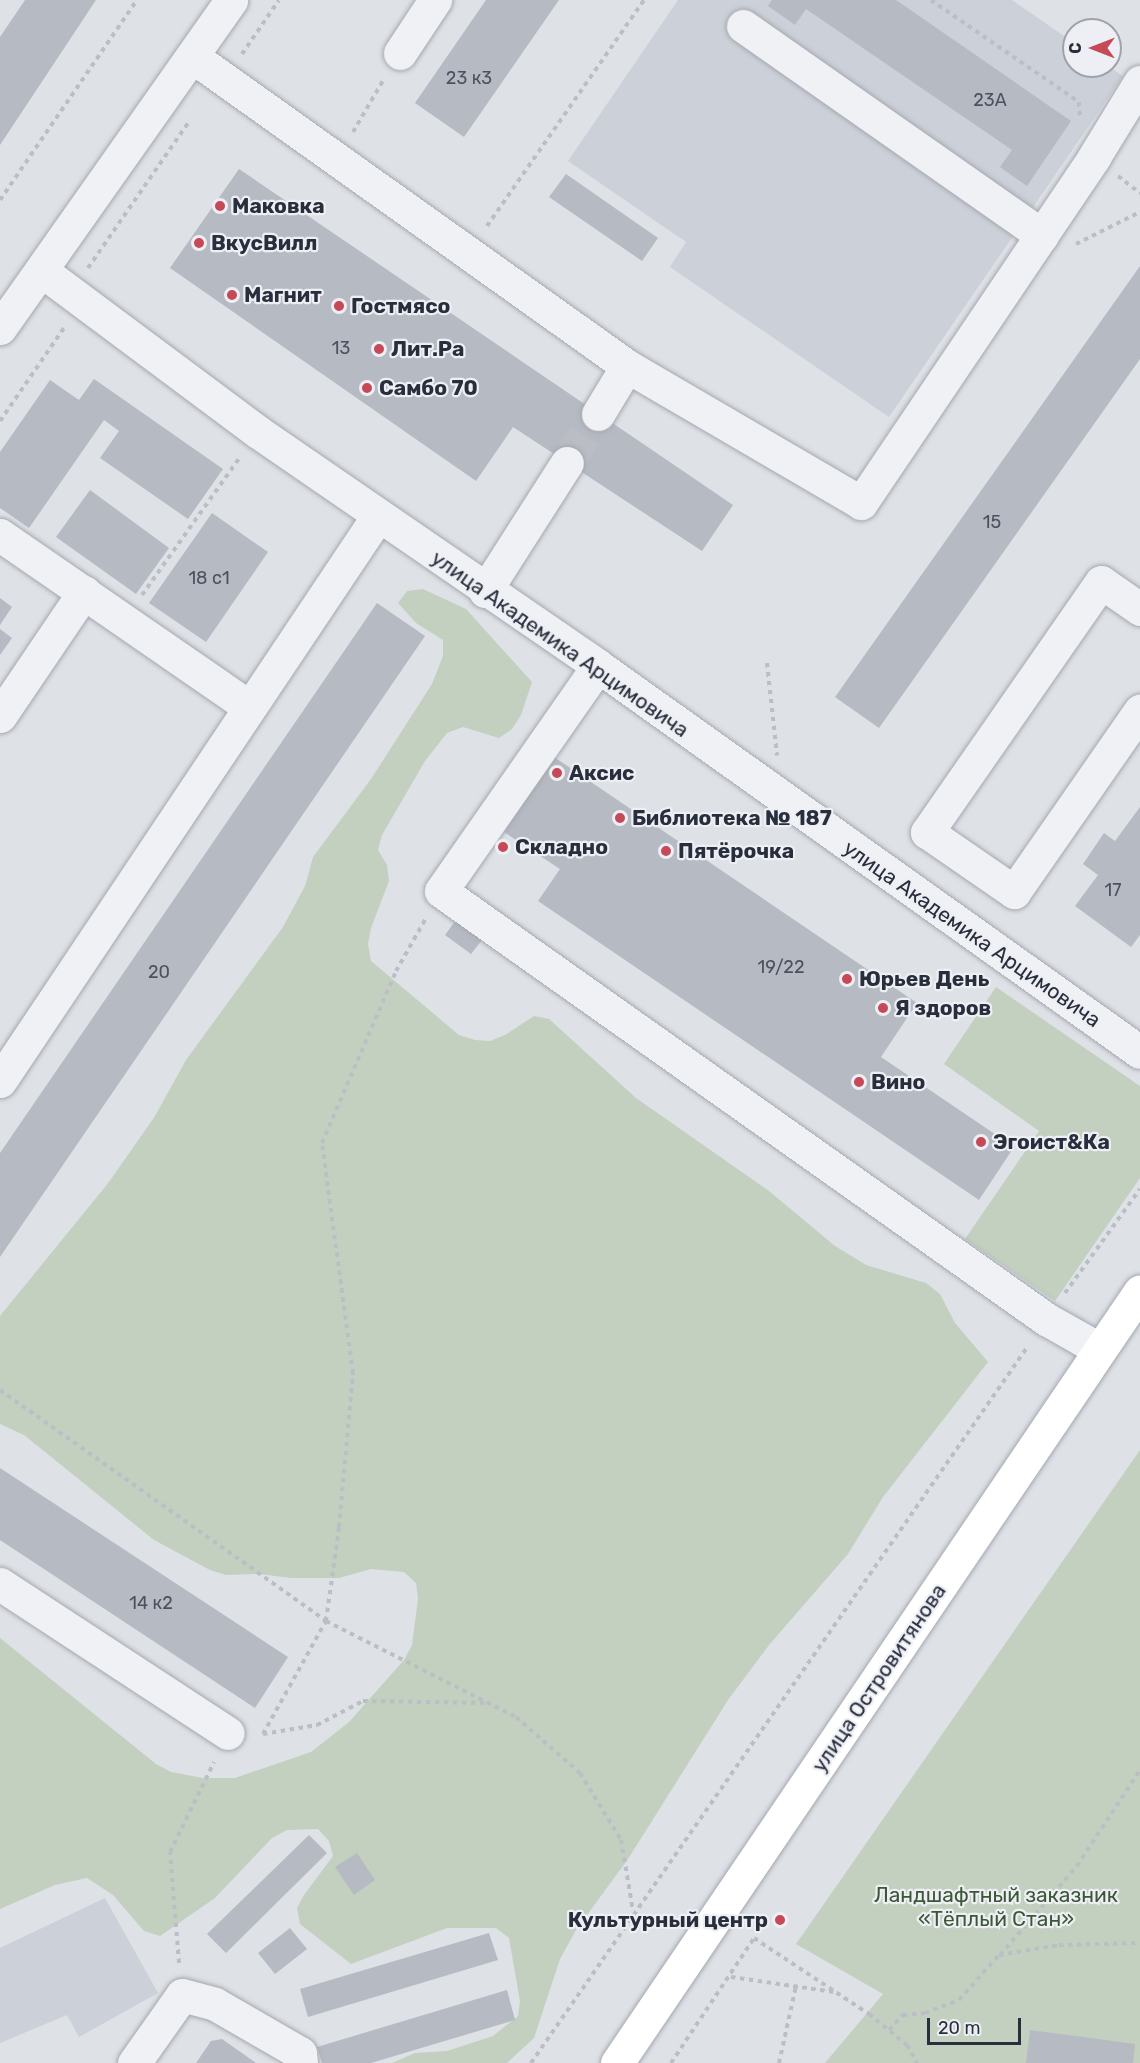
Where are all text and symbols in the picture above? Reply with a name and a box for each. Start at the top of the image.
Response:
north arrow [1062,18,1122,78]
text: С [1066,42,1085,54]
house number: 23 к3 [446,67,492,89]
house number: 23А [973,89,1007,111]
place label: Маковка [232,193,325,219]
marker: Маковка [213,199,227,213]
place label: ВкусВилл [211,230,317,256]
marker: ВкусВилл [192,236,206,250]
place label: Магнит [244,282,322,308]
marker: Магнит [225,288,239,302]
place label: Гостмясо [351,293,450,319]
marker: Гостмясо [332,299,346,313]
place label: Лит.Ра [391,336,464,362]
house number: 13 [332,337,350,359]
marker: Лит.Ра [372,342,386,356]
place label: Самбо 70 [379,375,478,401]
marker: Самбо 70 [360,381,374,395]
house number: 15 [983,511,1001,533]
street label: улица Академика Арцимовича [426,545,694,743]
house number: 18 с1 [188,567,230,589]
place label: Аксис [569,760,634,786]
marker: Аксис [550,766,564,780]
place label: Библиотека № 187 [632,805,832,831]
marker: Библиотека № 187 [613,811,627,825]
place label: Складно [515,834,608,860]
street label: улица Академика Арцимовича [838,835,1106,1033]
place label: Пятёрочка [678,838,794,864]
marker: Складно [496,840,510,854]
marker: Пятёрочка [659,844,673,858]
house number: 17 [1105,879,1121,901]
house number: 19/22 [758,956,804,978]
house number: 20 [148,961,170,983]
place label: Юрьев День [859,966,989,992]
marker: Юрьев День [840,972,854,986]
place label: Я здоров [895,995,991,1021]
marker: Я здоров [876,1001,890,1015]
place label: Вино [871,1069,925,1095]
marker: Вино [852,1075,866,1089]
place label: Эгоист&Ка [993,1129,1110,1155]
marker: Эгоист&Ка [974,1135,988,1149]
street label: улица Островитянова [807,1579,951,1777]
house number: 14 к2 [129,1592,173,1614]
park label: Ландшафтный заказник «Тёплый Стан» [874,1882,1118,1932]
place label: Культурный центр [568,1907,768,1933]
marker: Культурный центр [773,1913,787,1927]
scale bar [930,2006,1024,2044]
text: 20 m [938,2017,980,2039]

